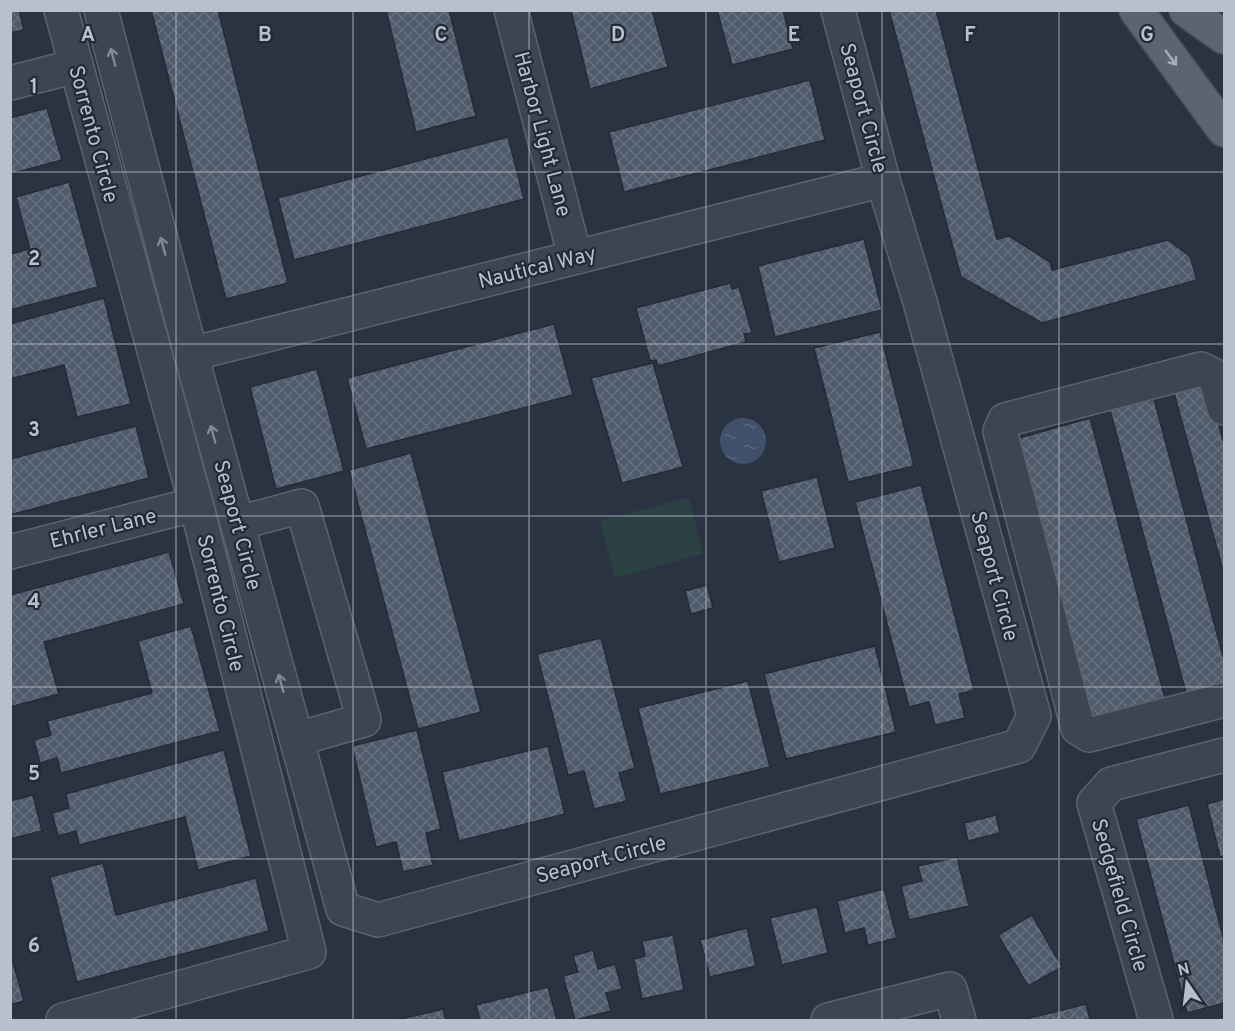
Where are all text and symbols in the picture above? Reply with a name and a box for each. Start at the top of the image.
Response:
text: A [81,23,95,49]
text: B [258,23,272,49]
text: C [435,23,447,49]
text: D [611,23,625,49]
text: E [788,23,800,49]
text: F [964,23,976,49]
text: G [1140,23,1154,49]
street label: Seaport Circle [832,40,893,176]
one-way arrow [107,48,118,67]
street label: Harbor Light Lane [506,49,577,220]
one-way arrow [1165,49,1177,65]
street label: Sorrento Circle [61,63,124,206]
text: 1 [30,75,38,101]
one-way arrow [156,237,168,256]
street label: Nautical Way [476,241,599,296]
text: 2 [28,247,40,273]
text: 3 [28,418,40,444]
one-way arrow [207,425,218,444]
street label: Seaport Circle [206,457,267,593]
street label: Ehrler Lane [47,503,160,556]
street label: Seaport Circle [963,508,1024,644]
street label: Sorrento Circle [189,532,250,675]
text: 4 [28,590,40,616]
one-way arrow [275,674,286,693]
text: 5 [28,762,40,788]
street label: Sedgefield Circle [1084,816,1153,975]
street label: Seaport Circle [533,830,669,891]
text: 6 [28,934,40,960]
north arrow [1157,953,1217,1013]
text: N [1176,959,1192,981]

